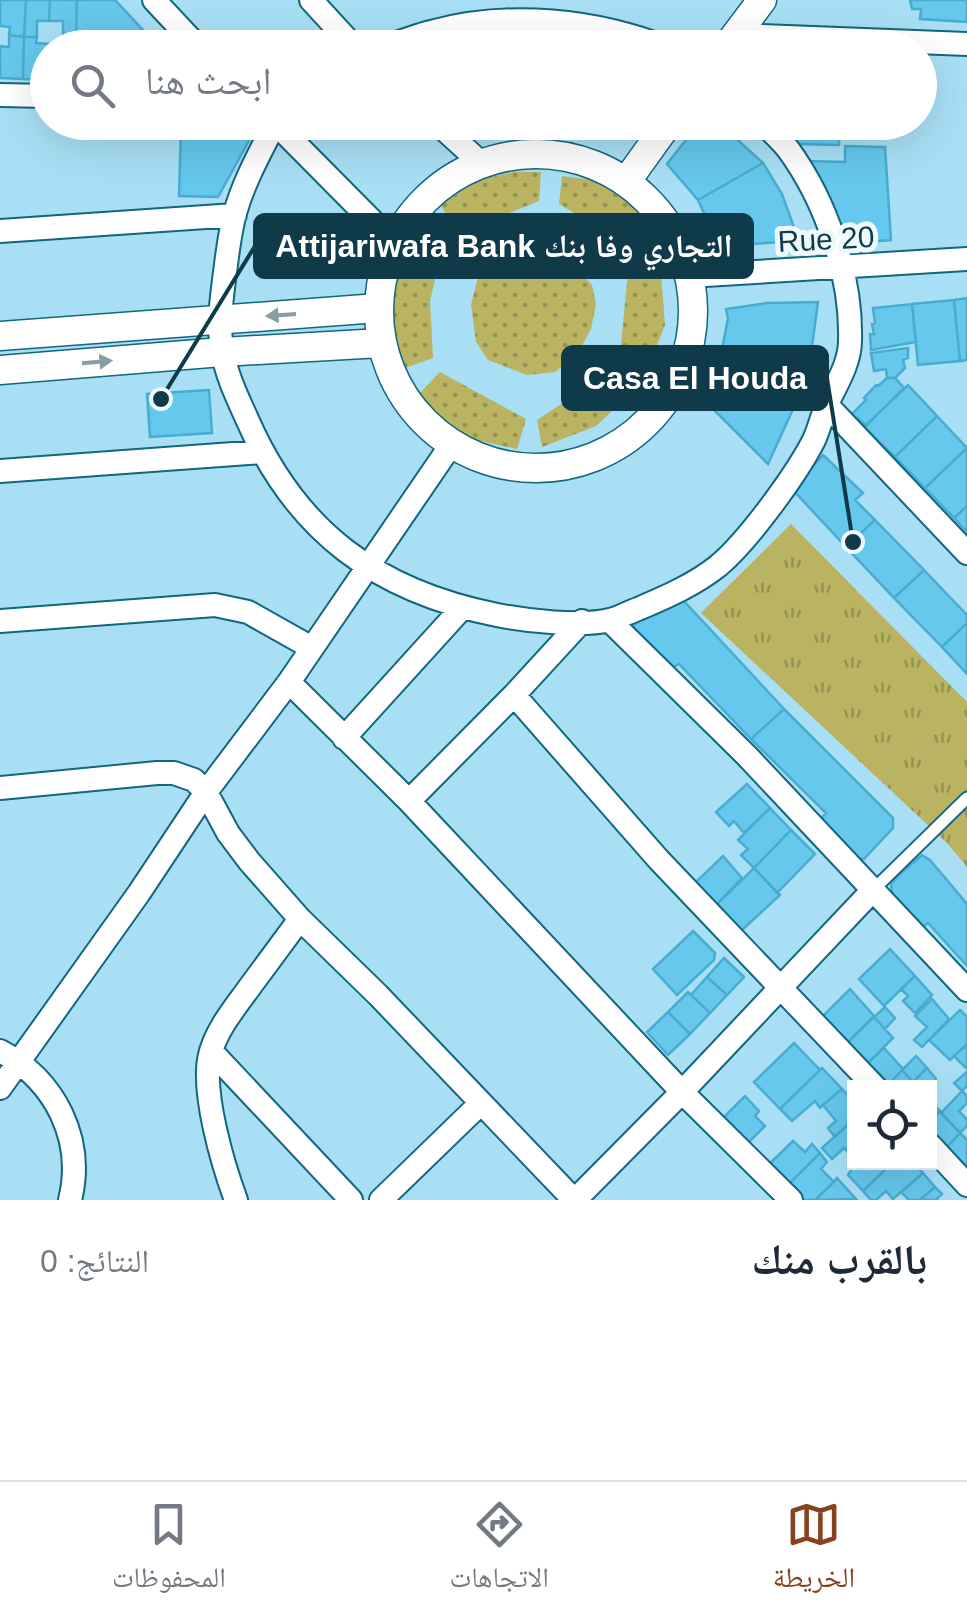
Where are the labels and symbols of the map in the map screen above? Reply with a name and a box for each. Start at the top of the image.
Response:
callout: Attijariwafa Bank التجاري وفا بنك [255,215,752,277]
street label: Rue 20 [777,220,875,258]
text: Attijariwafa Bank التجاري وفا بنك [275,228,733,271]
one-way arrow [264,307,296,323]
callout: Casa El Houda [563,347,827,409]
one-way arrow [82,354,114,370]
text: Casa El Houda [583,360,807,396]

